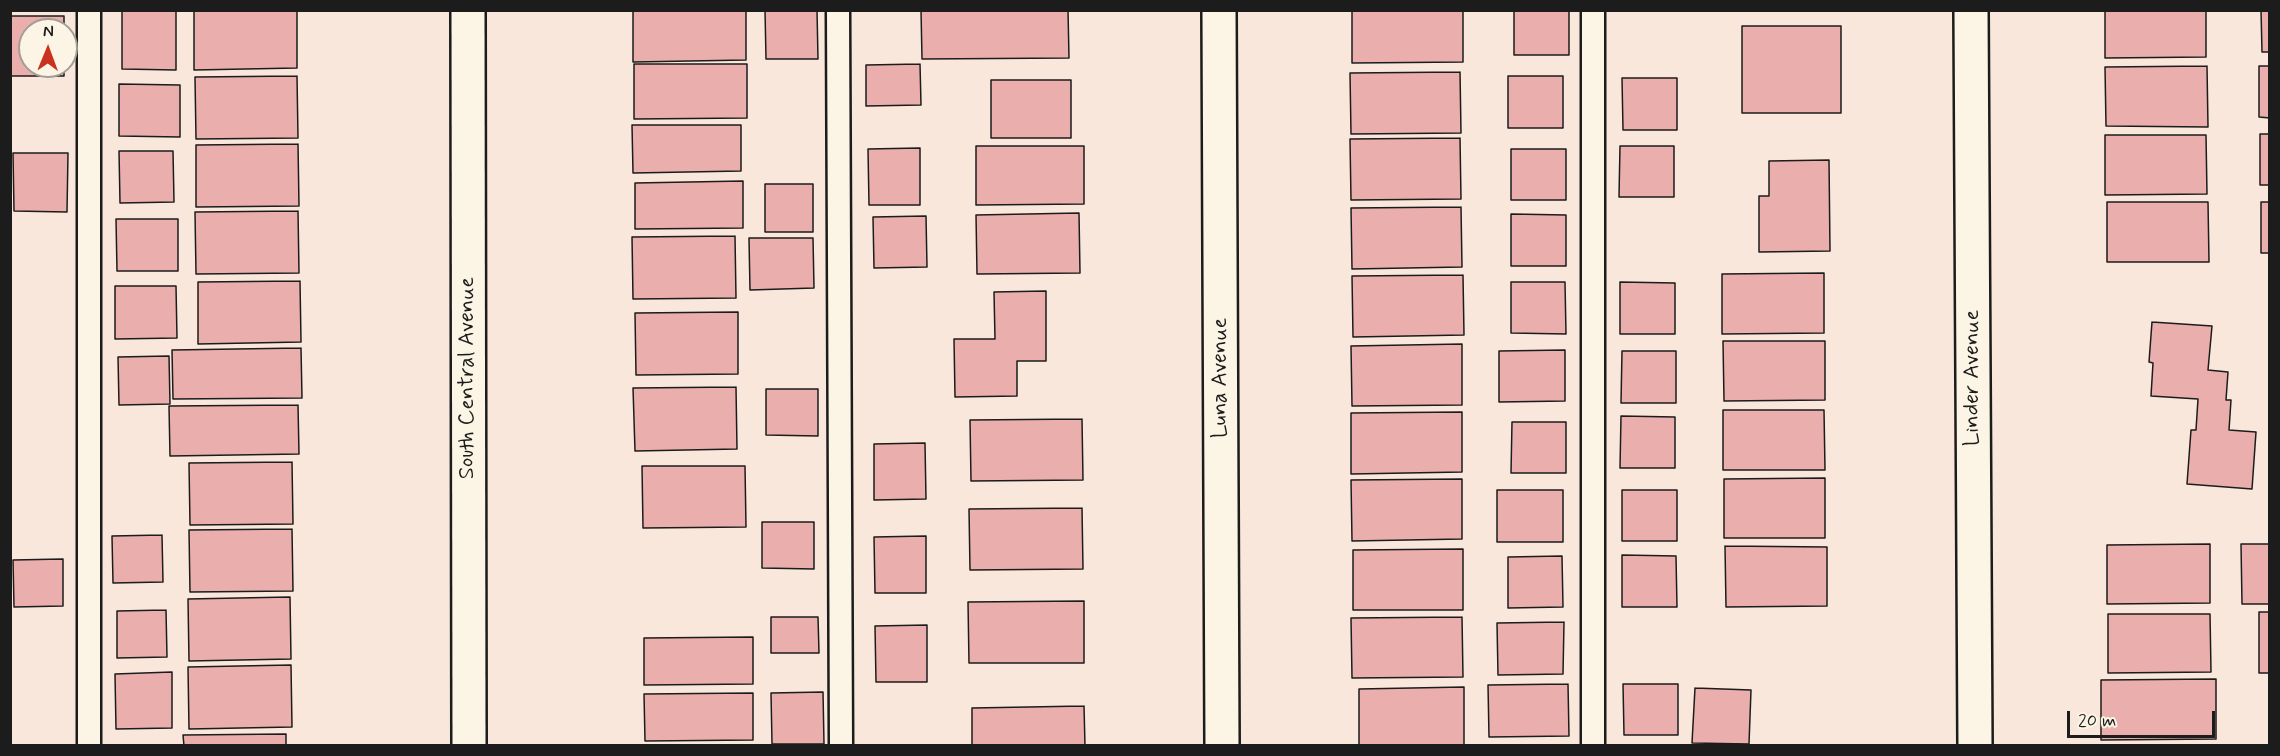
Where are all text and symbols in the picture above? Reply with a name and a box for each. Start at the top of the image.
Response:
north arrow [18,18,78,78]
text: N [43,21,54,42]
street label: South Central Avenue [455,277,481,479]
street label: Linder Avenue [1960,310,1986,446]
street label: Luna Avenue [1208,318,1234,438]
scale bar [2070,699,2218,737]
text: 20 m [2078,709,2116,733]

